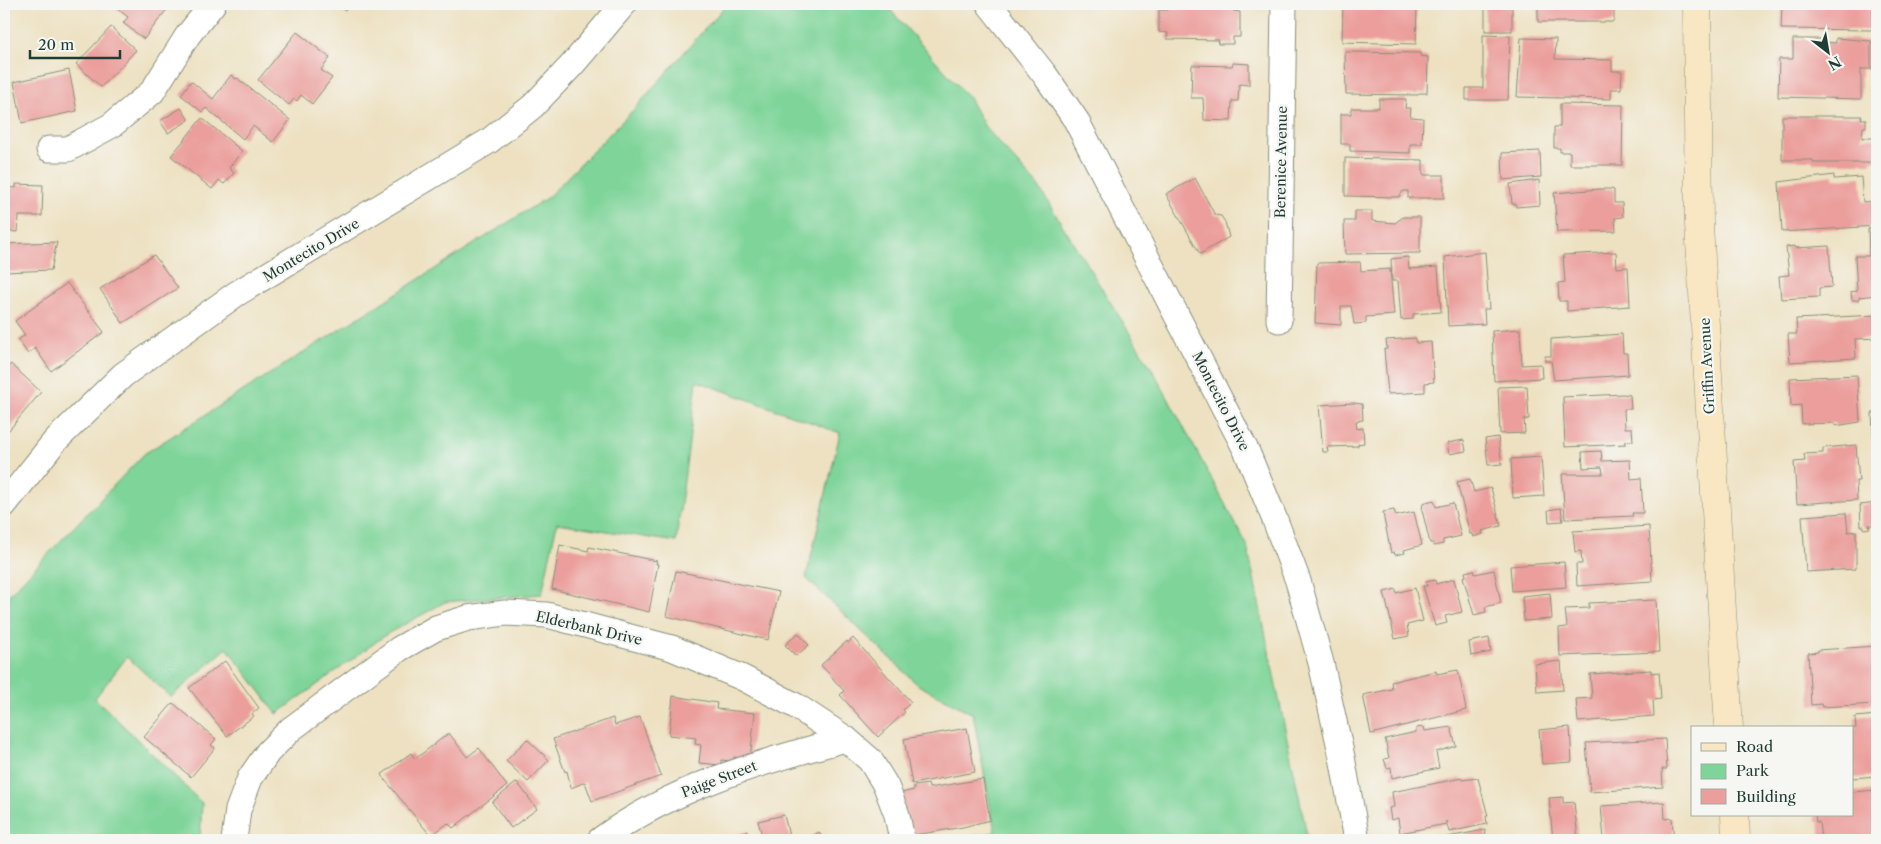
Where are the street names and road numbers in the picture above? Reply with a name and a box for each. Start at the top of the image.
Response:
street label: Berenice Avenue [1271,106,1291,218]
street label: Montecito Drive [260,214,363,286]
street label: Griffin Avenue [1695,317,1719,415]
street label: Montecito Drive [1188,348,1254,454]
street label: Elderbank Drive [534,607,644,649]
street label: Paige Street [679,756,759,802]

